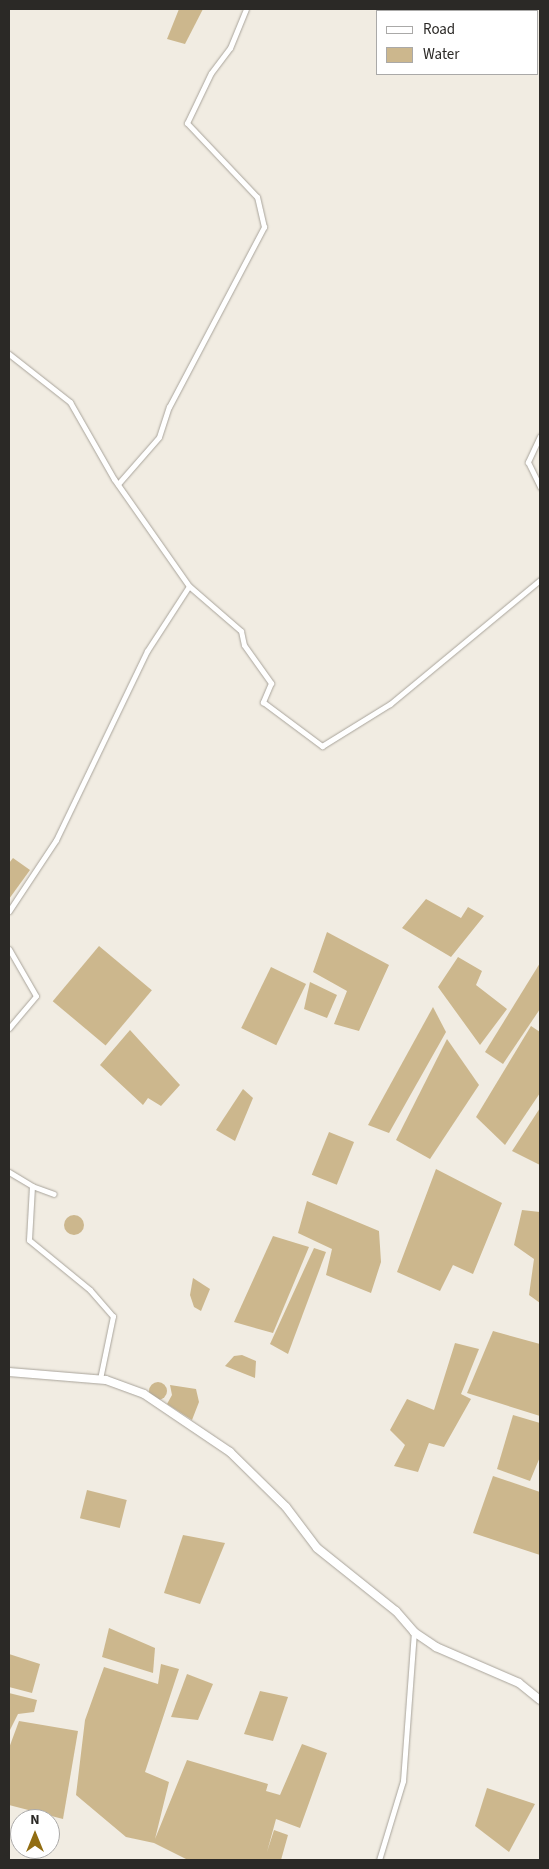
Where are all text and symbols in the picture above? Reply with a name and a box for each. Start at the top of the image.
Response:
legend [376,10,539,75]
text: Road [423,19,455,40]
text: Water [423,44,459,65]
north arrow [10,1809,60,1859]
text: N [30,1810,40,1830]

